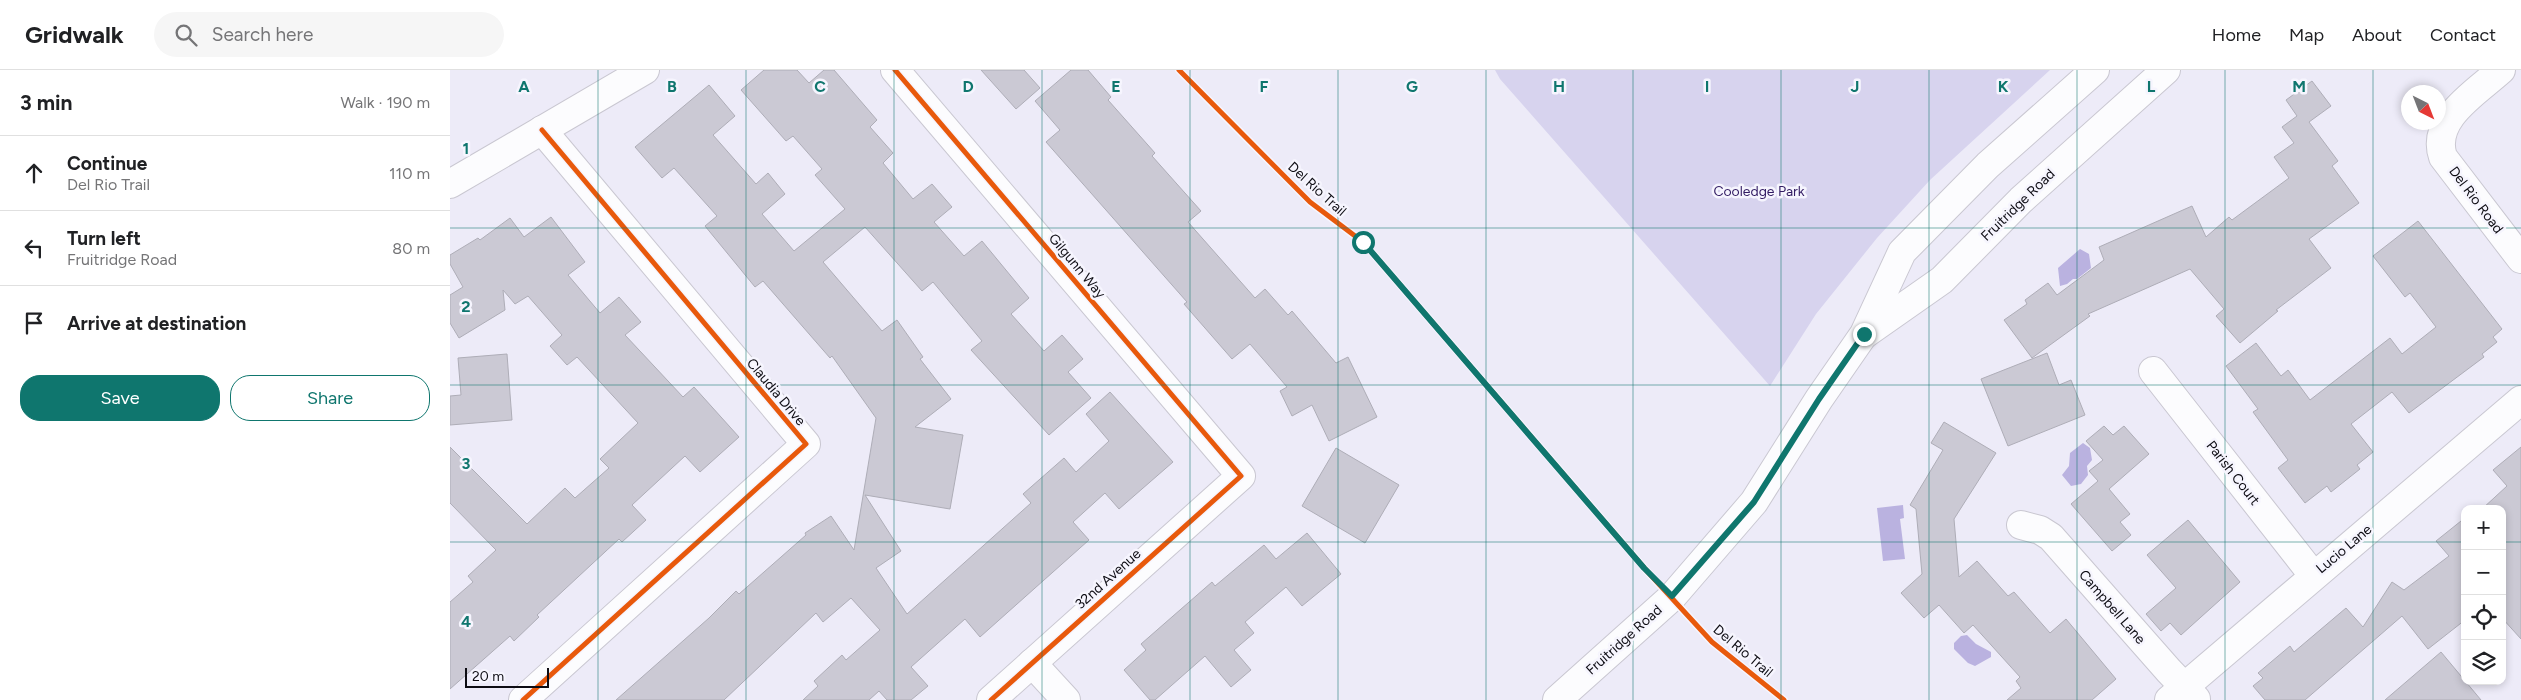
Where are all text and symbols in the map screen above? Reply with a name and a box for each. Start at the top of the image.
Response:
search box [154,12,504,57]
text: Gridwalk [25,20,124,49]
icon: search [172,21,200,49]
text: Search here [212,23,313,46]
text: Home [2212,24,2261,46]
text: Map [2289,24,2324,46]
text: About [2352,24,2402,46]
text: Contact [2430,24,2496,46]
text: A [518,77,530,96]
text: B [667,77,677,96]
text: C [814,77,826,96]
text: D [962,77,974,96]
text: E [1111,77,1121,96]
text: F [1260,77,1269,96]
text: G [1406,77,1418,96]
text: H [1553,77,1565,96]
text: I [1705,77,1709,96]
text: J [1851,77,1859,96]
text: K [1998,77,2009,96]
text: L [2147,77,2156,96]
text: M [2292,77,2306,96]
north arrow [2401,85,2446,130]
text: 3 min [20,90,72,115]
text: Walk · 190 m [340,93,430,112]
text: 1 [463,139,469,158]
text: Continue [67,152,147,175]
street label: Del Rio Trail [1284,158,1350,220]
icon: ahead [20,159,48,187]
street label: Del Rio Road [2445,163,2507,237]
text: 110 m [389,164,430,183]
street label: Fruitridge Road [1977,165,2059,245]
text: Del Rio Trail [67,175,150,194]
park label: Cooledge Park [1713,183,1805,200]
text: Turn left [67,227,141,250]
street label: Gilgunn Way [1045,230,1109,302]
route start [1352,231,1375,254]
icon: left [20,234,48,262]
text: 80 m [392,239,430,258]
text: Fruitridge Road [67,250,177,269]
text: 2 [461,297,471,316]
icon: arrive [20,309,48,337]
text: Arrive at destination [67,312,246,335]
route end [1853,323,1876,346]
street label: Claudia Drive [743,355,809,429]
button: Save [20,375,220,421]
button: Share [230,375,430,421]
street label: Parish Court [2203,437,2263,509]
text: 3 [462,454,471,473]
map controls [2461,505,2506,685]
button: + [2461,505,2506,550]
street label: Lucio Lane [2313,521,2376,577]
street label: 32nd Avenue [1072,545,1145,613]
button: − [2461,550,2506,595]
street label: Campbell Lane [2075,566,2149,648]
button: locate [2461,595,2506,640]
street label: Fruitridge Road [1583,601,1665,679]
text: 4 [461,612,471,631]
street label: Del Rio Trail [1710,621,1776,681]
button: layers [2461,640,2506,685]
scale bar [465,665,549,688]
text: 20 m [472,668,504,685]

